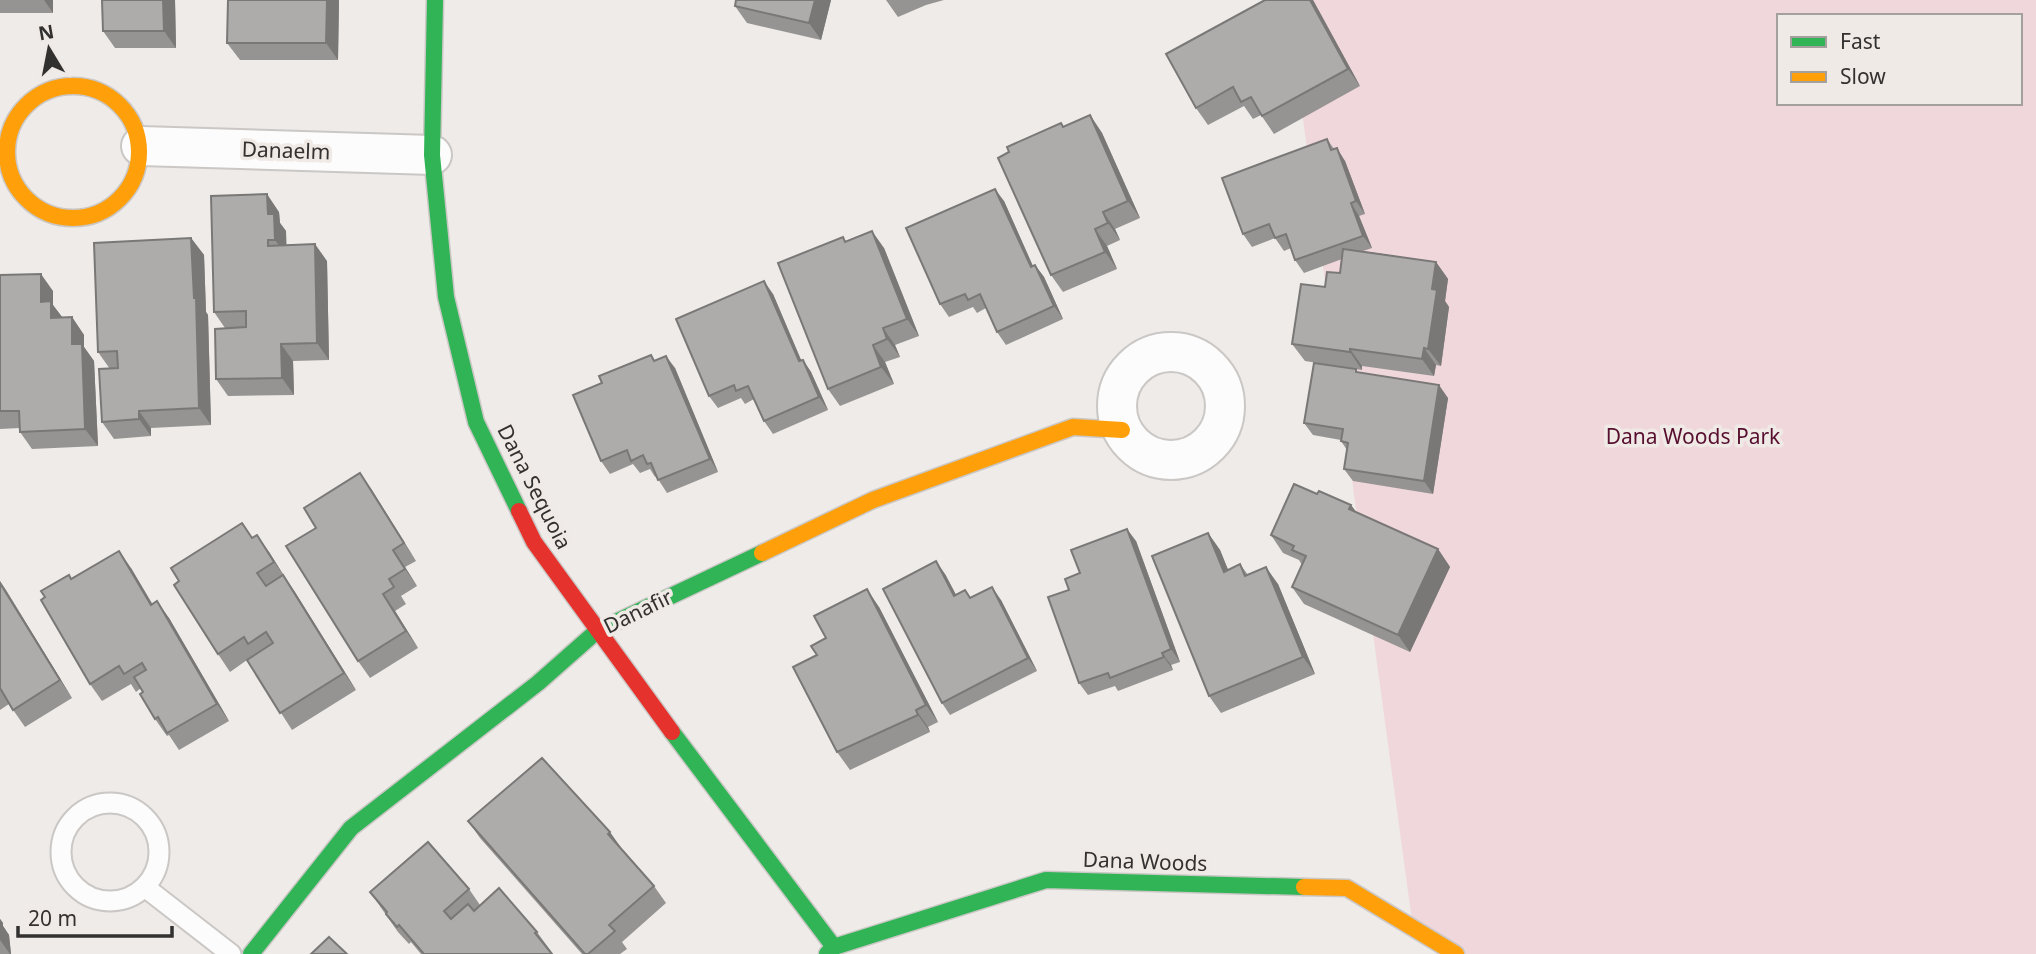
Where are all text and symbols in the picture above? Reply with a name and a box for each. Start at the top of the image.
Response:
north arrow [14,14,84,84]
legend [1777,14,2022,105]
text: N [36,18,56,46]
text: Fast [1840,27,1881,55]
text: Slow [1840,62,1886,90]
street label: Danaelm [241,134,331,166]
street label: Dana Sequoia [491,419,578,554]
park label: Dana Woods Park [1606,422,1781,450]
street label: Danafir [599,582,677,640]
street label: Dana Woods [1082,845,1208,877]
scale bar [18,894,172,938]
text: 20 m [28,904,77,932]

